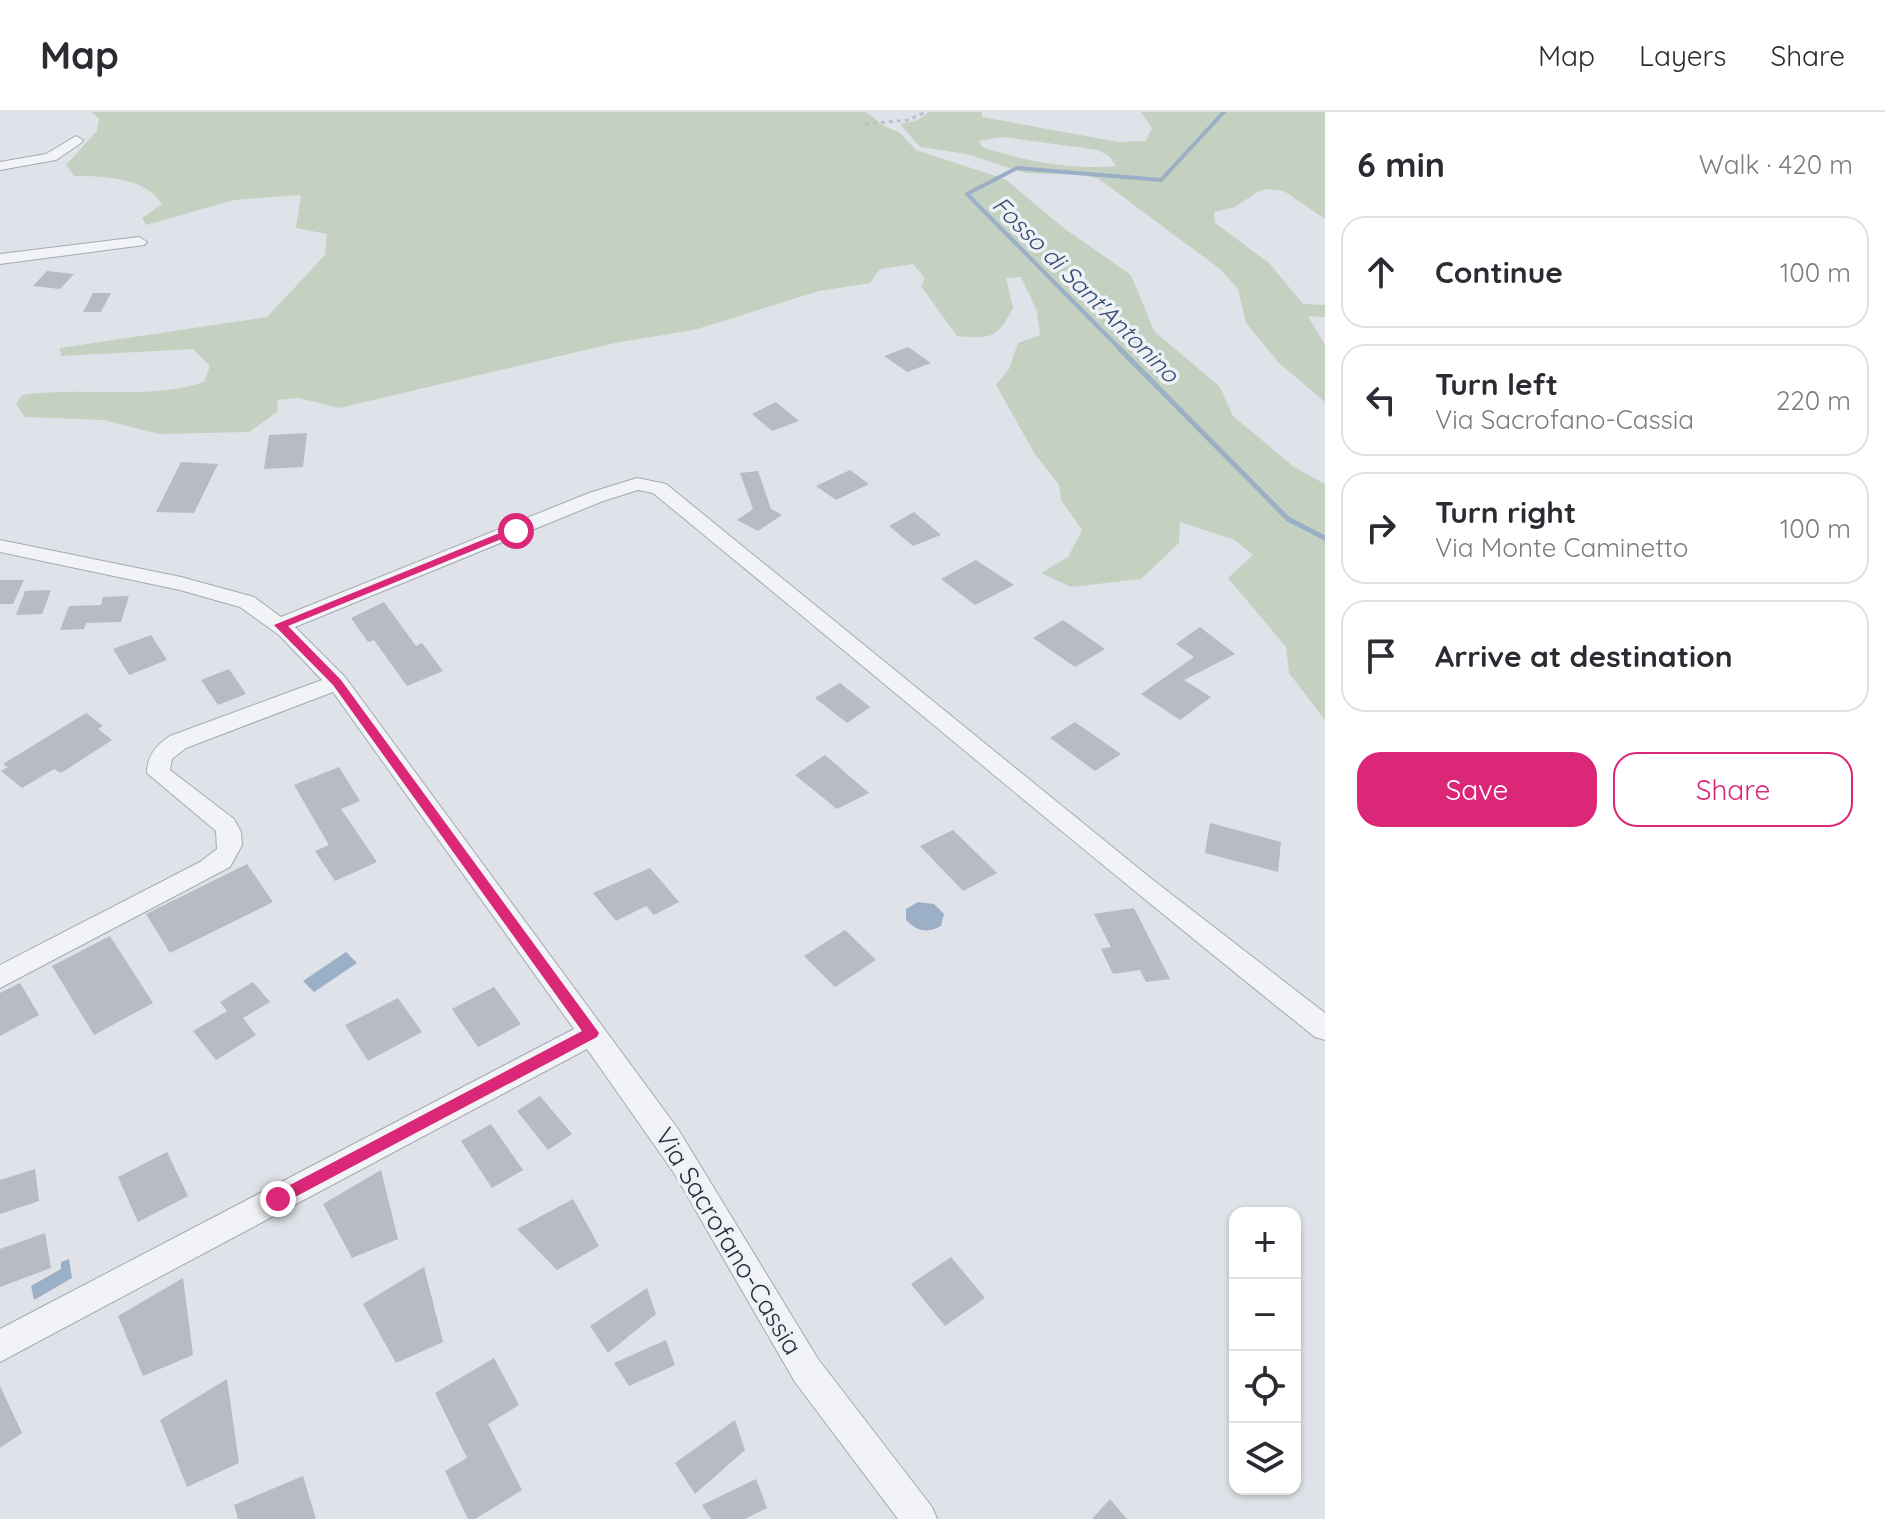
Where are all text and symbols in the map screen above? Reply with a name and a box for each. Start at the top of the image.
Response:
text: Map [40,31,119,79]
text: Map [1538,38,1595,73]
text: Layers [1639,38,1726,73]
text: Share [1770,38,1845,73]
text: 6 min [1357,143,1445,186]
text: Walk · 420 m [1699,148,1853,181]
water label: Fosso di Sant'Antonino [986,189,1187,390]
icon: ahead [1359,250,1403,294]
text: Continue [1435,253,1563,291]
text: 100 m [1780,256,1851,289]
text: Turn left [1435,365,1558,403]
icon: left [1359,378,1403,422]
text: 220 m [1776,384,1851,417]
text: Via Sacrofano-Cassia [1435,403,1694,436]
text: Turn right [1435,493,1576,531]
icon: right [1359,506,1403,550]
text: 100 m [1780,512,1851,545]
route start [498,513,534,549]
text: Via Monte Caminetto [1435,531,1688,564]
icon: arrive [1359,634,1403,678]
text: Arrive at destination [1435,637,1733,675]
button: Save [1357,752,1597,827]
button: Share [1613,752,1853,827]
street label: Via Sacrofano-Cassia [648,1121,810,1361]
route end [260,1181,296,1217]
map controls [1229,1207,1301,1495]
button: + [1229,1207,1301,1279]
button: − [1229,1279,1301,1351]
button: locate [1229,1351,1301,1423]
button: layers [1229,1423,1301,1495]

